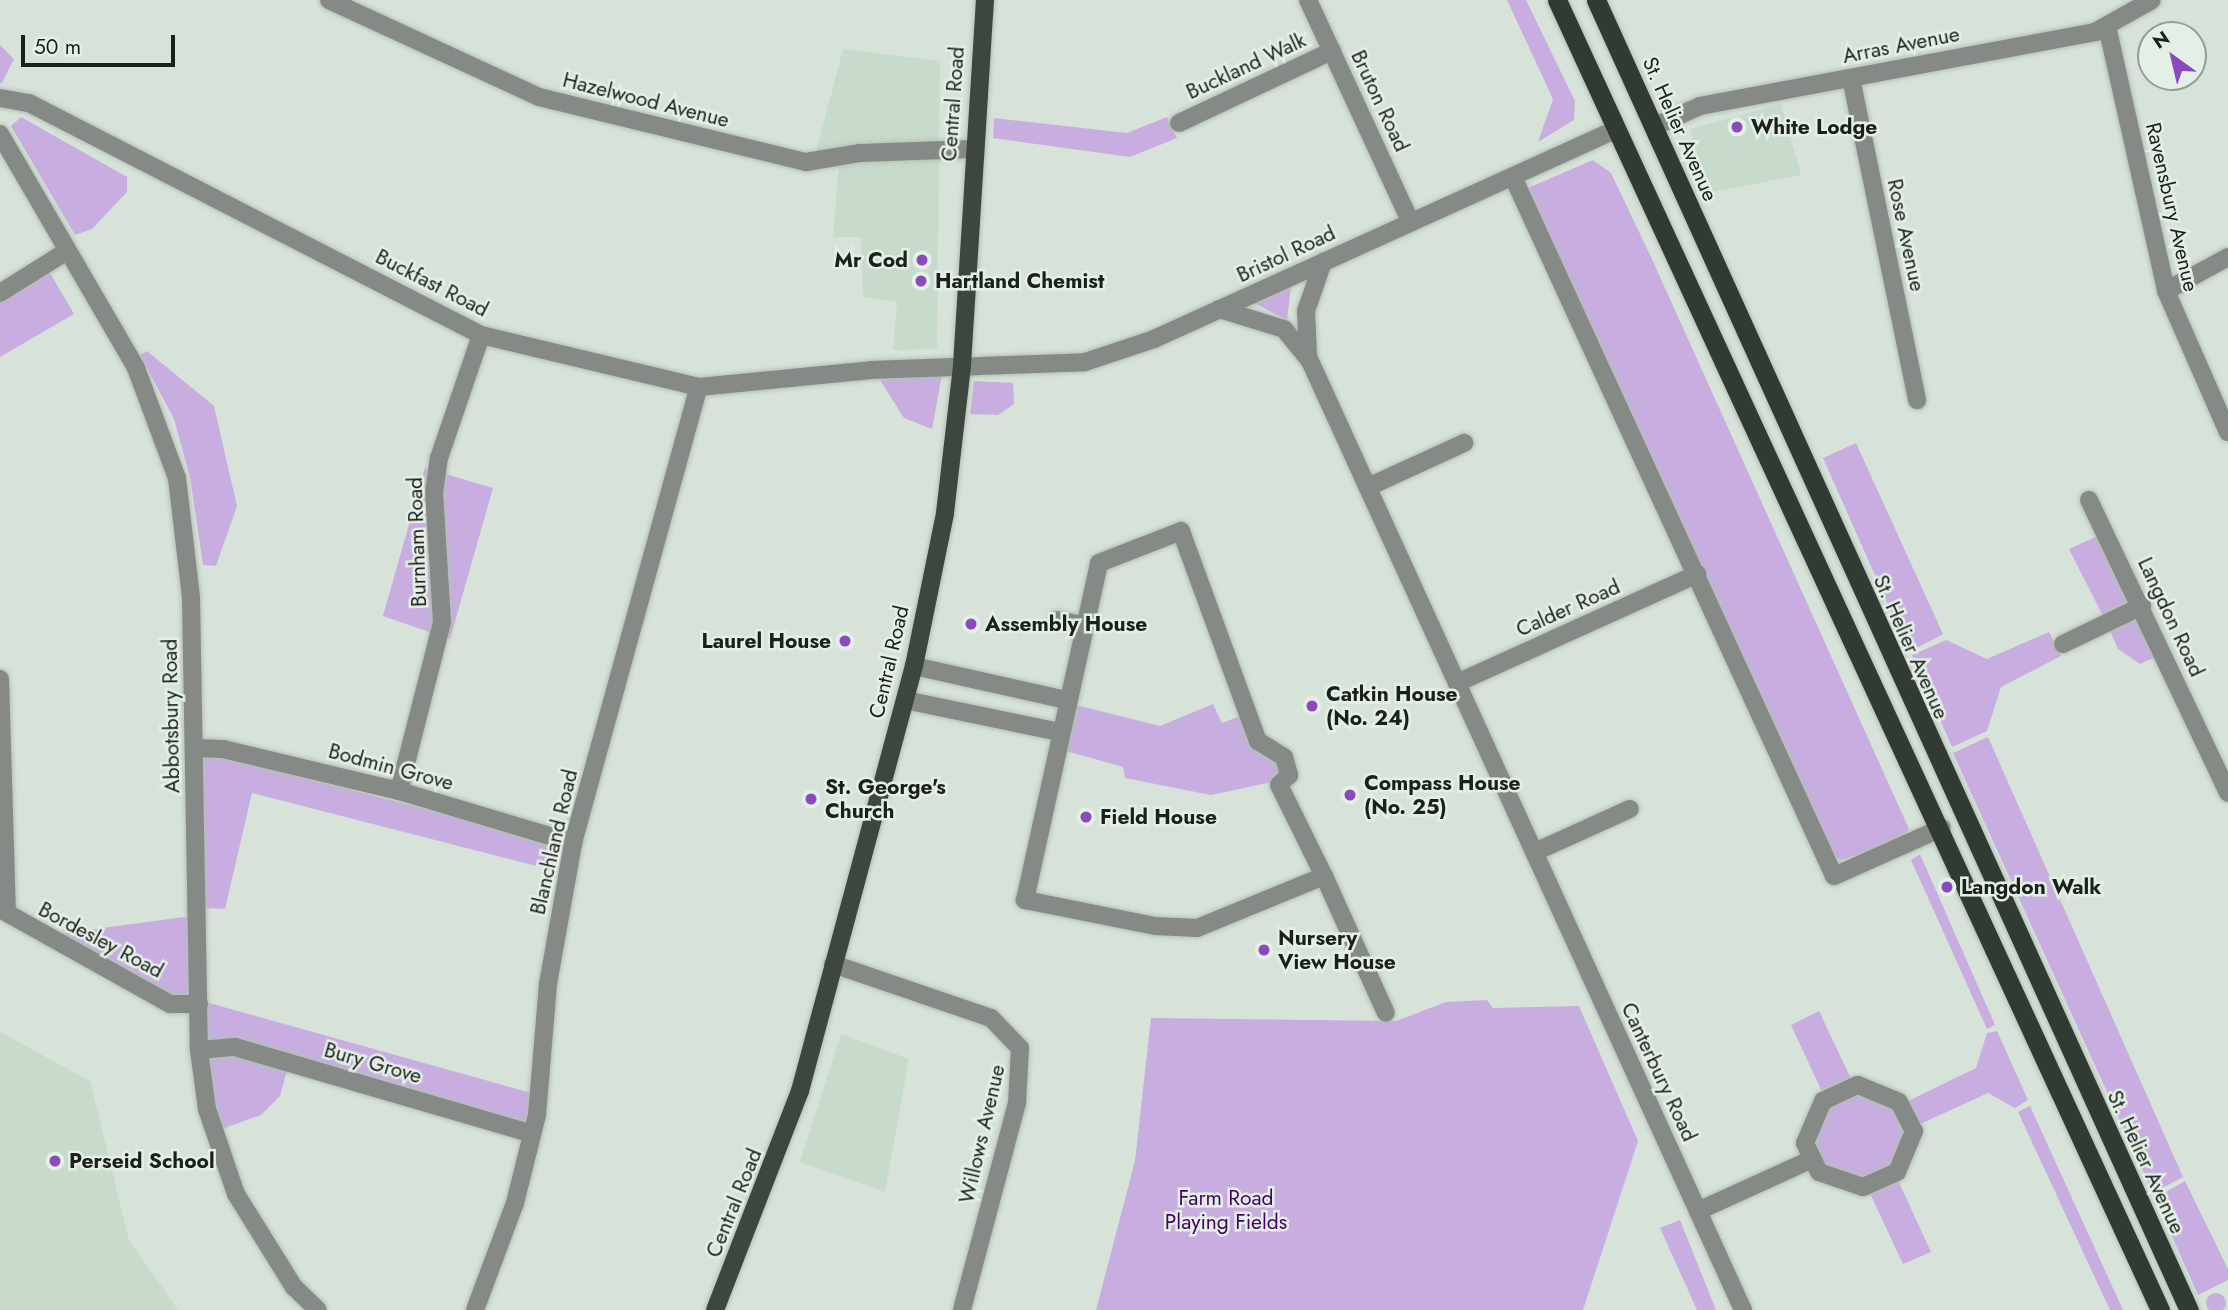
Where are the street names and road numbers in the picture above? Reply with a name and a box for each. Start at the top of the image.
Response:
street label: Arras Avenue [1840,21,1962,69]
street label: Buckland Walk [1182,27,1310,105]
street label: Central Road [936,46,970,162]
street label: Bruton Road [1346,46,1414,156]
street label: St. Helier Avenue [1637,53,1723,205]
street label: Hazelwood Avenue [560,67,732,133]
street label: Ravensbury Avenue [2140,120,2204,294]
street label: Rose Avenue [1882,177,1930,293]
street label: Bristol Road [1233,220,1339,288]
street label: Buckfast Road [371,244,493,322]
street label: Burnham Road [402,477,432,607]
street label: Langdon Road [2132,553,2210,681]
street label: St. Helier Avenue [1868,571,1954,723]
street label: Calder Road [1512,574,1624,642]
street label: Central Road [864,603,914,721]
street label: Abbotsbury Road [157,639,185,793]
street label: Bodmin Grove [326,738,456,796]
street label: Blanchland Road [525,767,583,917]
street label: Bordesley Road [34,897,168,983]
street label: Canterbury Road [1616,999,1702,1145]
street label: Bury Grove [321,1037,425,1089]
street label: Willows Avenue [954,1062,1010,1206]
street label: St. Helier Avenue [2102,1086,2190,1238]
street label: Central Road [701,1145,767,1261]

